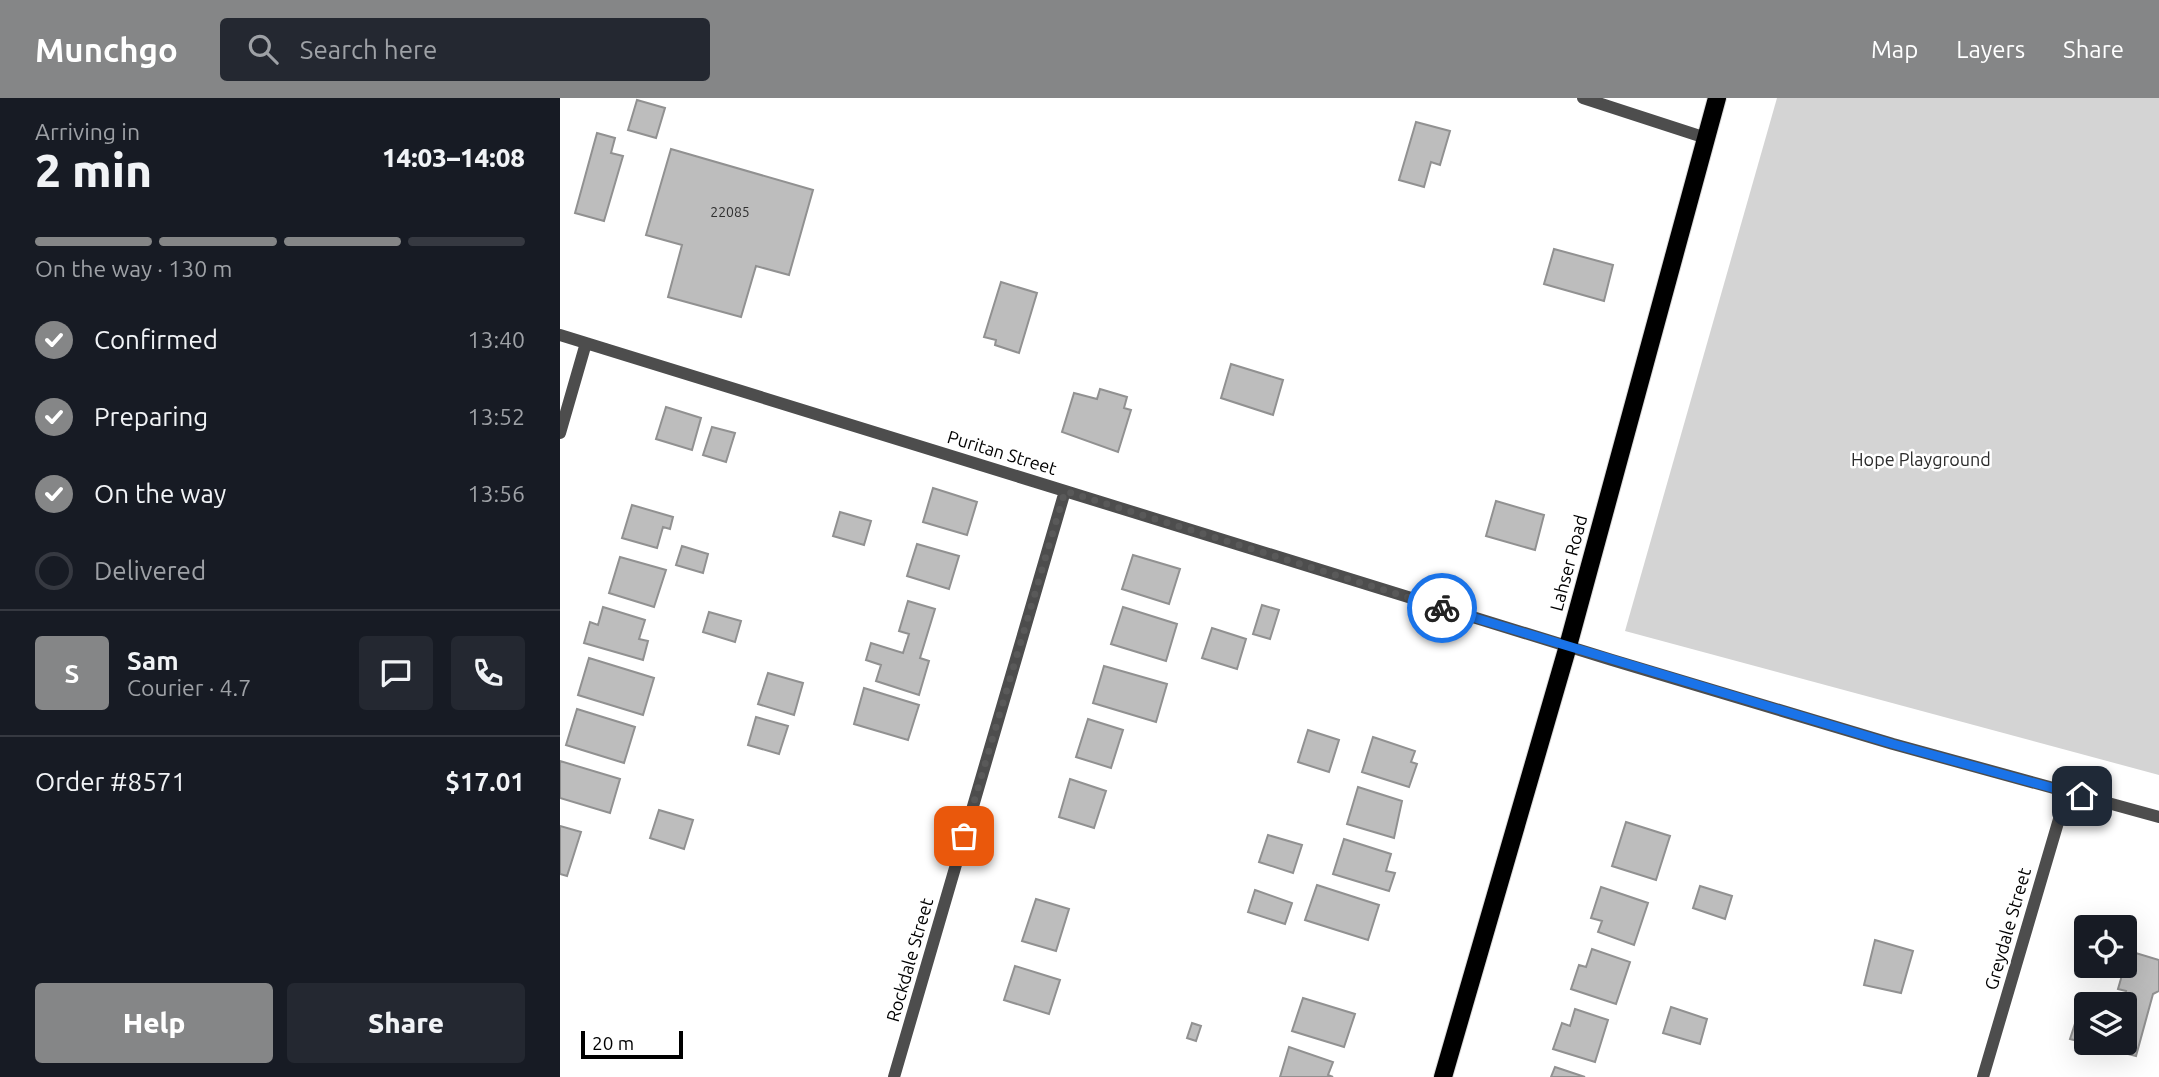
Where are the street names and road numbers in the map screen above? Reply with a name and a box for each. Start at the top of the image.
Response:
street label: Puritan Street [945,426,1059,478]
street label: Lahser Road [1546,512,1590,613]
street label: Greydale Street [1980,865,2034,992]
street label: Rockdale Street [882,896,936,1024]

